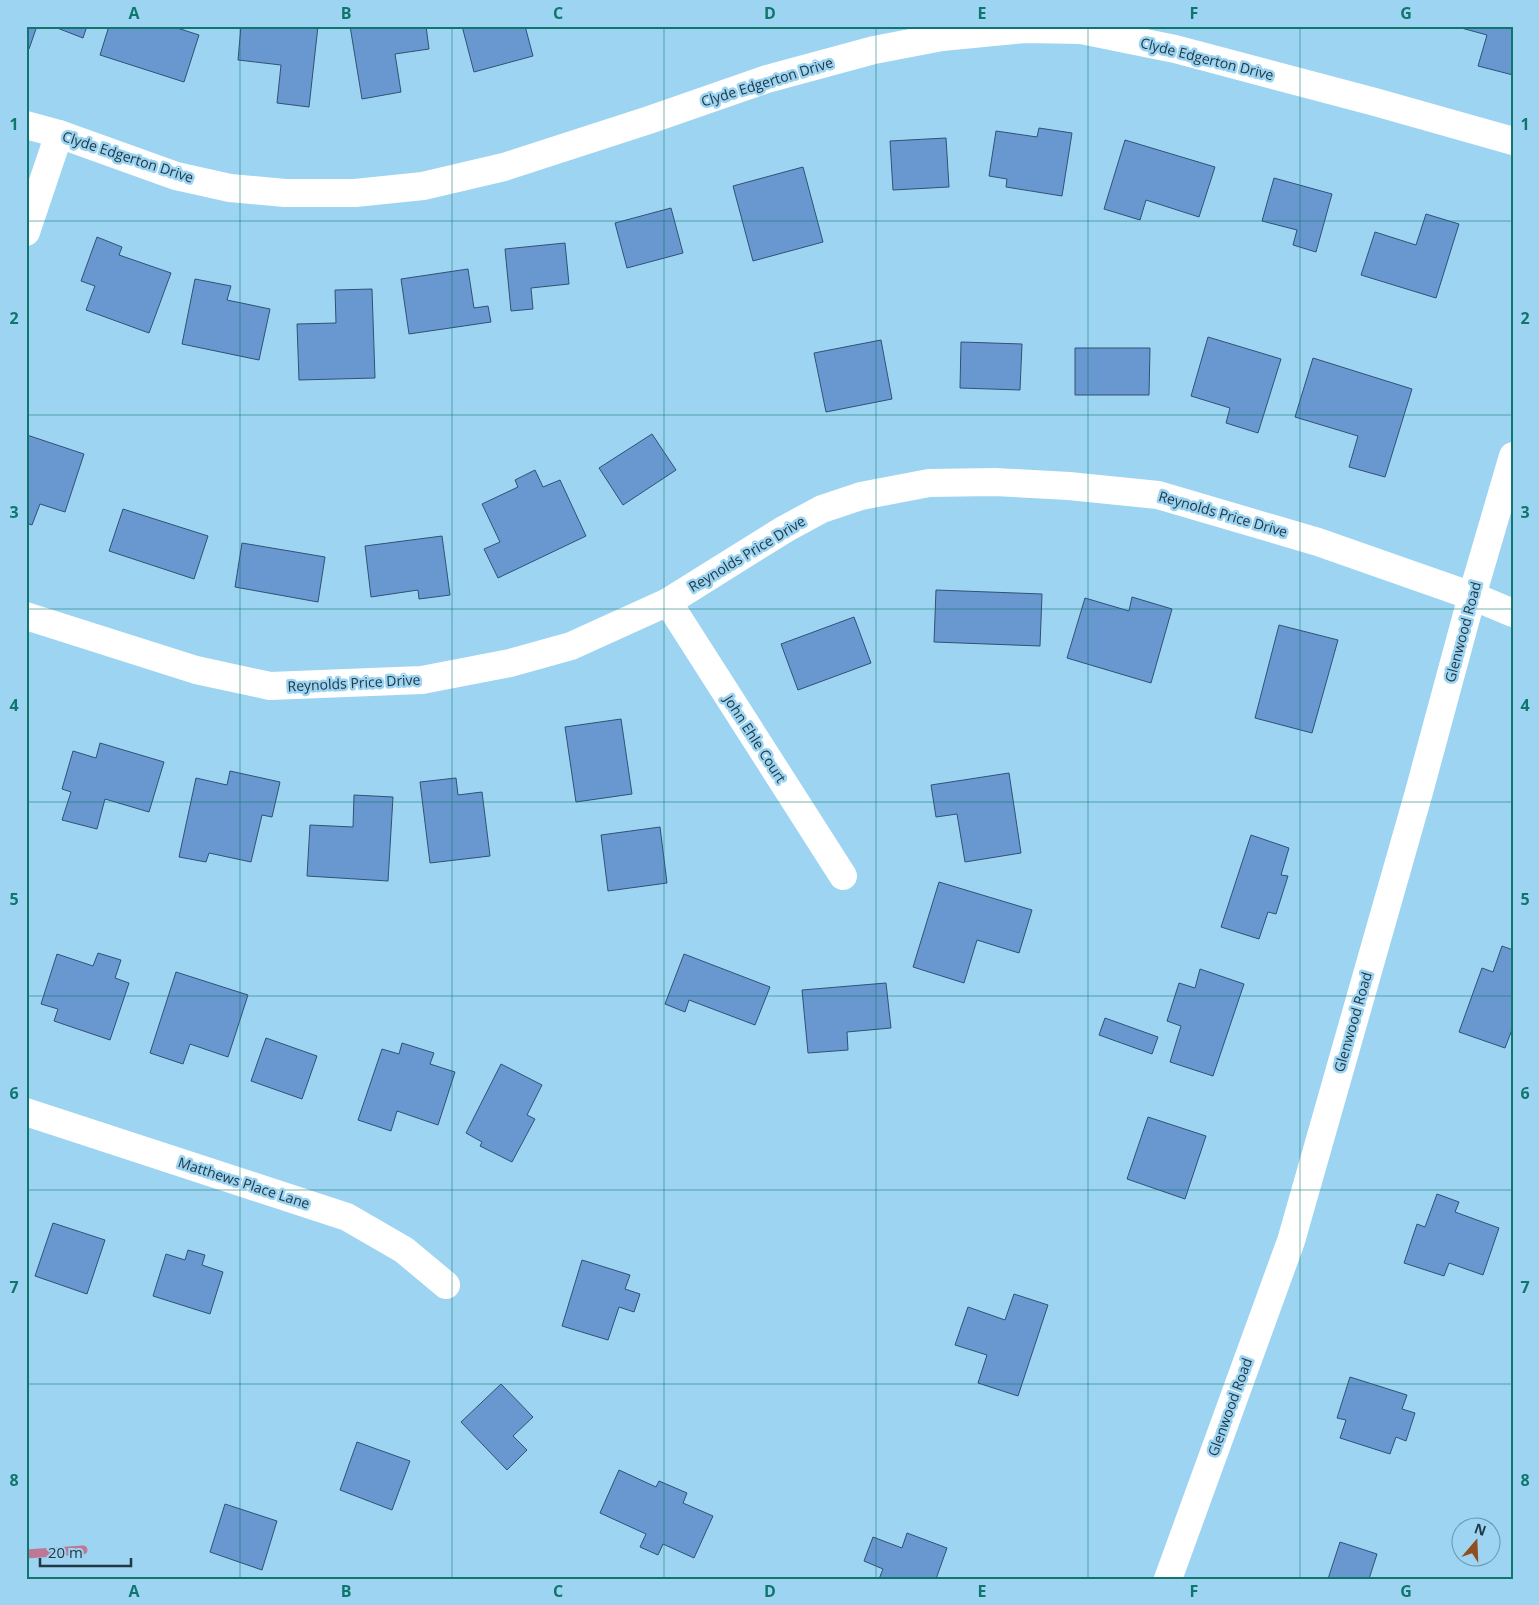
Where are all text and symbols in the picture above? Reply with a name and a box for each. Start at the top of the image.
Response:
text: A [128,2,140,24]
text: B [341,2,351,24]
text: C [553,2,563,24]
text: D [764,2,776,24]
text: E [978,2,987,24]
text: F [1190,2,1198,24]
text: G [1400,2,1412,24]
street label: Clyde Edgerton Drive [1138,33,1276,84]
street label: Clyde Edgerton Drive [699,52,835,111]
text: 1 [9,113,19,135]
text: 1 [1520,113,1530,135]
street label: Clyde Edgerton Drive [60,126,196,187]
text: 2 [9,307,19,329]
text: 2 [1520,307,1530,329]
street label: Reynolds Price Drive [1157,486,1290,541]
text: 3 [9,501,19,523]
text: 3 [1520,501,1530,523]
street label: Reynolds Price Drive [685,511,809,596]
street label: Glenwood Road [1440,579,1485,684]
street label: Reynolds Price Drive [287,670,421,695]
street label: John Ehle Court [719,690,791,786]
text: 4 [9,694,19,716]
text: 4 [1520,694,1530,716]
text: 5 [9,888,19,910]
text: 5 [1520,888,1530,910]
street label: Glenwood Road [1329,970,1376,1074]
text: 6 [9,1082,19,1104]
text: 6 [1520,1082,1530,1104]
street label: Matthews Place Lane [176,1152,313,1213]
text: 7 [9,1276,19,1298]
text: 7 [1520,1276,1530,1298]
street label: Glenwood Road [1203,1355,1256,1459]
text: 8 [9,1469,19,1491]
text: 8 [1520,1469,1530,1491]
north arrow [1452,1518,1502,1568]
text: N [1472,1518,1489,1540]
scale bar [40,1535,131,1567]
text: 20 m [48,1542,83,1562]
text: A [128,1580,140,1602]
text: B [341,1580,351,1602]
text: C [553,1580,563,1602]
text: D [764,1580,776,1602]
text: E [978,1580,987,1602]
text: F [1190,1580,1198,1602]
text: G [1400,1580,1412,1602]

